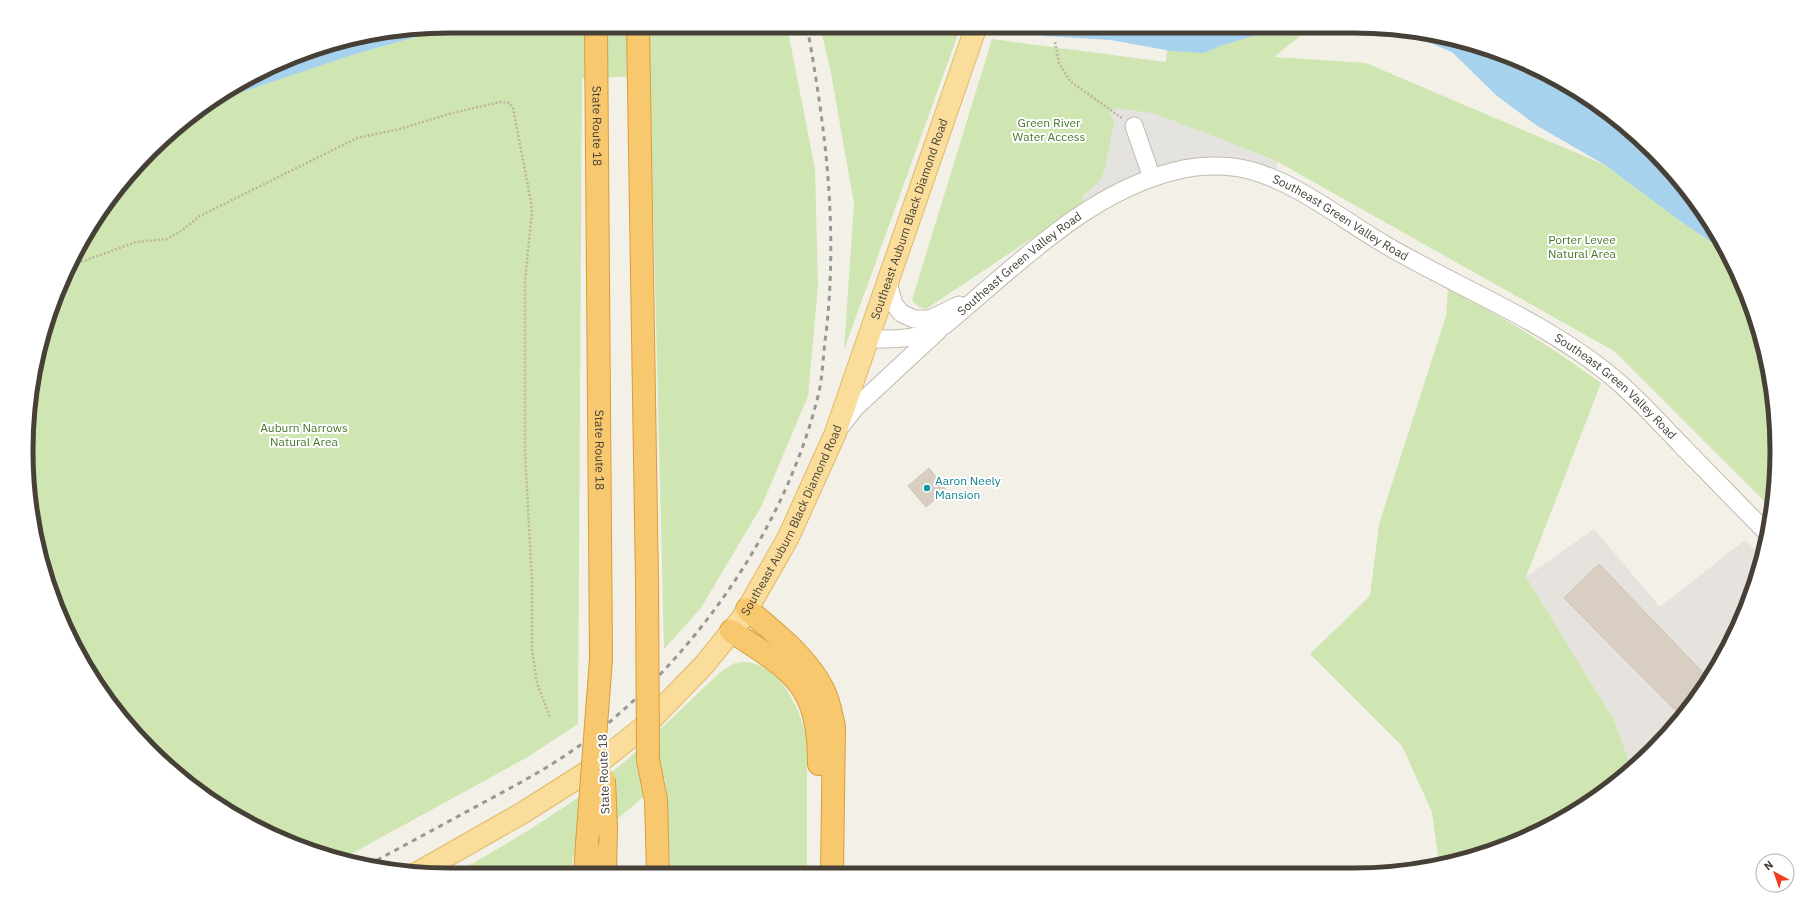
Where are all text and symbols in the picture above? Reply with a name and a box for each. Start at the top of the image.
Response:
street label: State Route 18 [589,86,605,166]
park label: Green River Water Access [1013,115,1086,144]
street label: Southeast Auburn Black Diamond Road [867,117,951,321]
street label: Southeast Green Valley Road [1270,171,1411,263]
street label: Southeast Green Valley Road [954,208,1084,318]
park label: Porter Levee Natural Area [1548,232,1616,261]
street label: Southeast Green Valley Road [1552,330,1680,442]
street label: State Route 18 [592,410,608,490]
park label: Auburn Narrows Natural Area [260,420,348,449]
street label: Southeast Auburn Black Diamond Road [737,423,845,618]
place label: Aaron Neely Mansion [935,473,1001,502]
marker: Aaron Neely Mansion [922,483,932,493]
street label: State Route 18 [595,734,612,814]
north arrow [1755,853,1795,893]
text: N [1761,857,1776,873]

